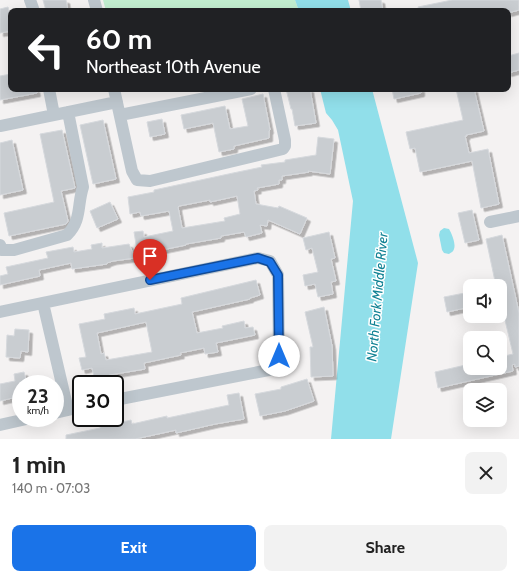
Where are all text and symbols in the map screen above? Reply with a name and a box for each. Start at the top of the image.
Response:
text: 60 m [86,22,152,56]
icon: left [20,24,72,76]
text: Northeast 10th Avenue [86,56,261,78]
water label: North Fork Middle River [362,231,392,362]
pin [133,239,167,280]
icon: arrive [139,245,161,267]
map controls [463,279,507,427]
button: sound [463,279,507,323]
button: search [463,331,507,375]
position arrow [258,335,300,377]
speed limit sign: 30 [72,375,124,427]
button: layers [463,383,507,427]
text: 23 [27,384,49,408]
text: km/h [27,404,49,417]
text: 1 min [12,450,66,479]
button: close [465,452,507,494]
text: 140 m · 07:03 [12,480,90,496]
button: Exit [12,525,256,571]
button: Share [264,525,507,571]

